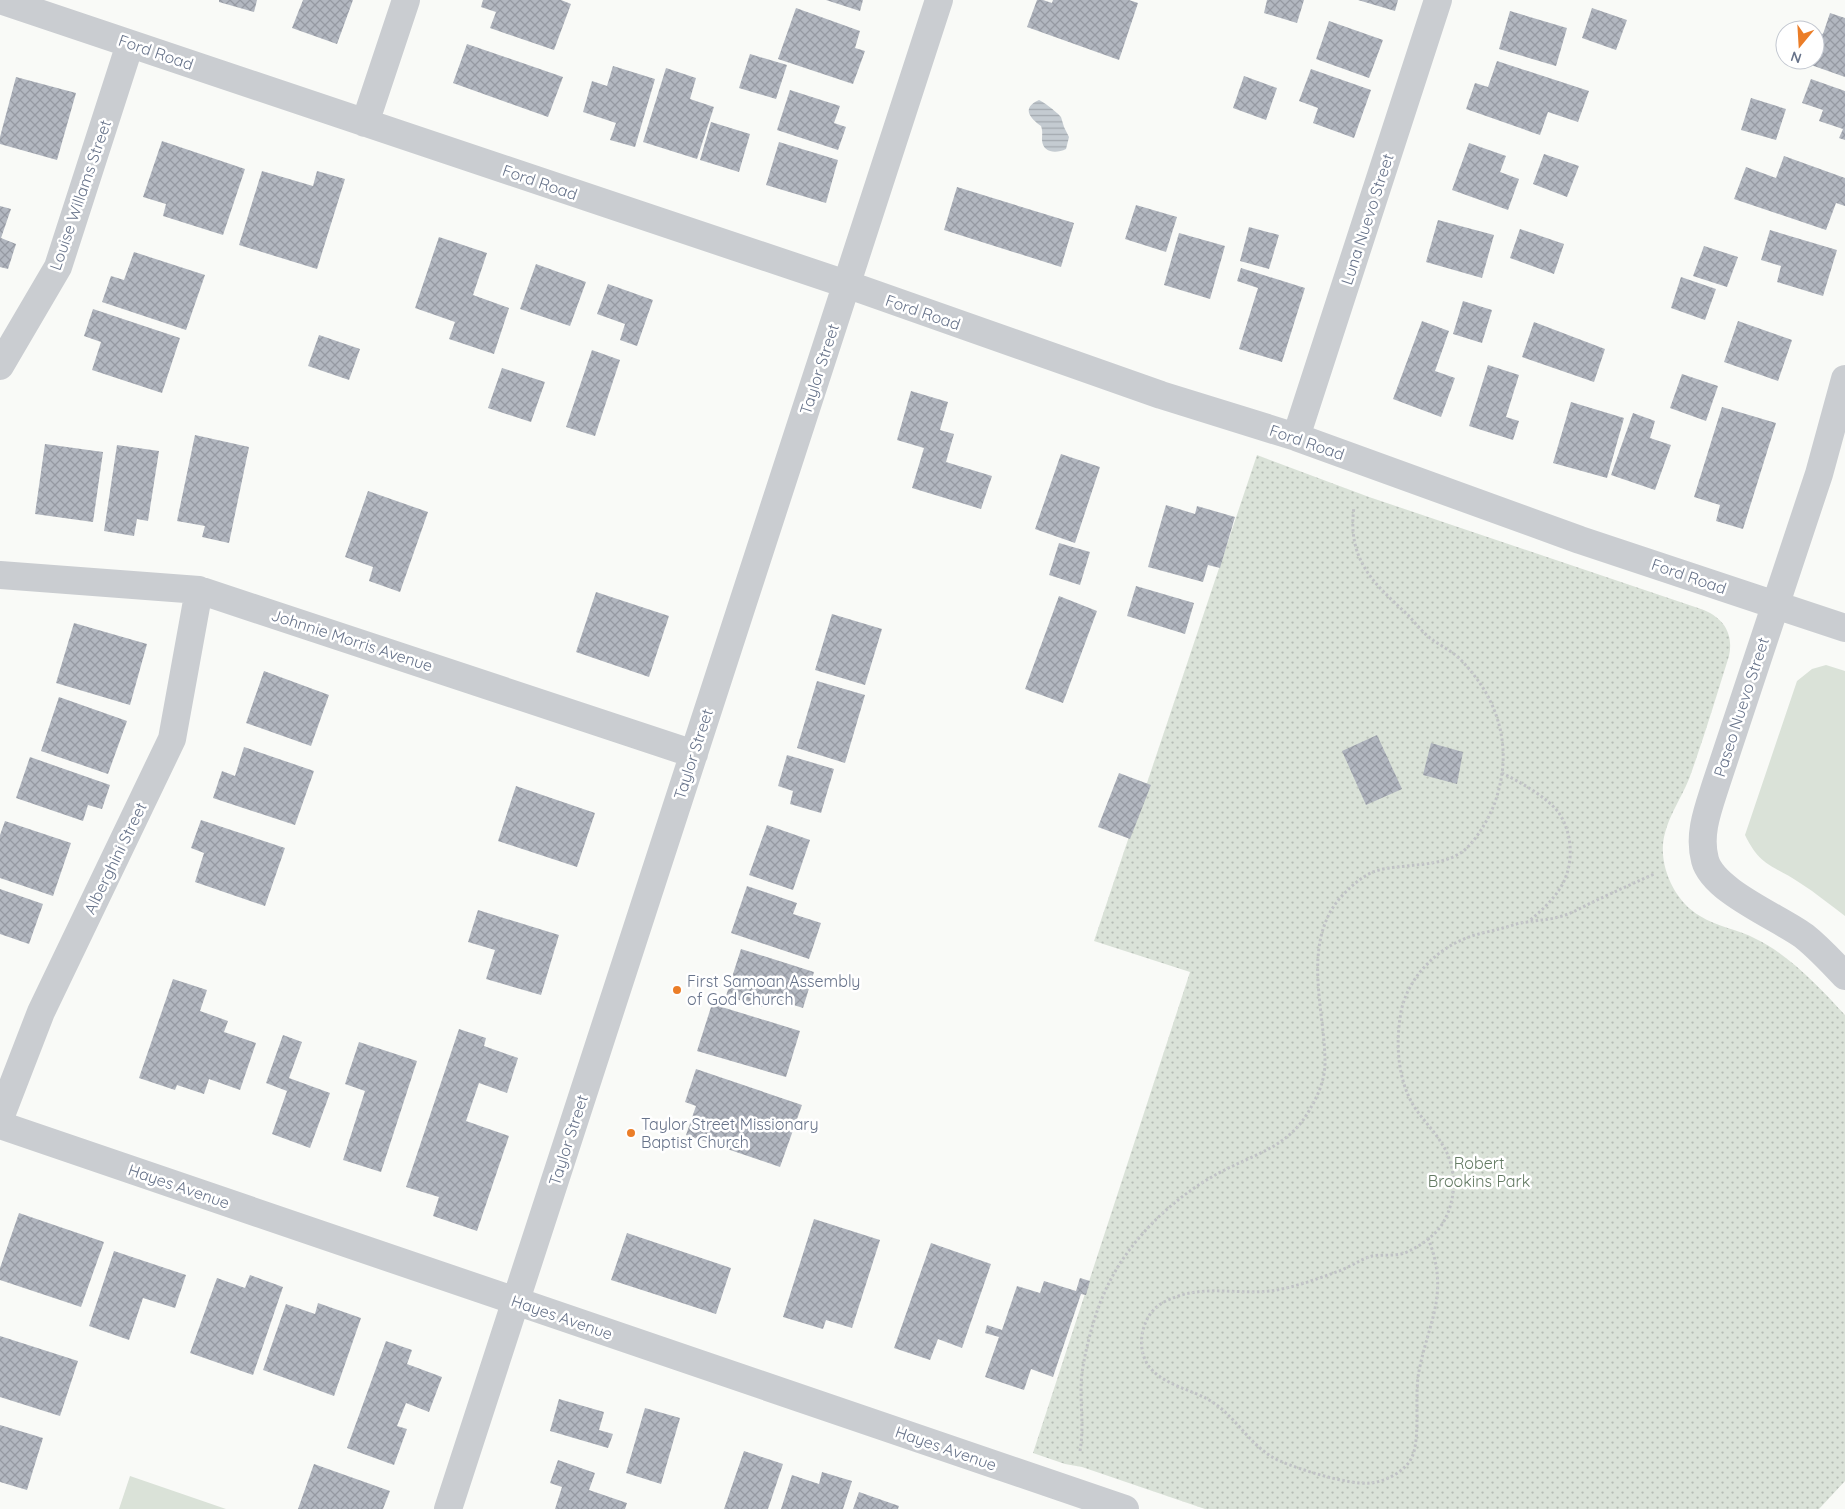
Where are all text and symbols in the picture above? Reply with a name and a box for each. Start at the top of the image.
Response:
north arrow [1775,20,1825,70]
street label: Ford Road [116,30,196,74]
text: N [1788,47,1804,68]
street label: Louise Willams Street [45,117,115,273]
street label: Luna Nuevo Street [1336,151,1398,287]
street label: Ford Road [500,160,580,204]
street label: Ford Road [883,290,963,334]
street label: Taylor Street [795,321,843,417]
street label: Ford Road [1267,420,1347,464]
street label: Ford Road [1649,554,1729,598]
street label: Johnnie Morris Avenue [269,604,435,676]
street label: Paseo Nuevo Street [1709,635,1773,779]
street label: Taylor Street [669,706,717,802]
street label: Alberghini Street [79,799,151,917]
place label: First Samoan Assembly of God Church [687,971,860,1009]
marker: First Samoan Assembly of God Church [671,984,683,996]
street label: Taylor Street [544,1092,592,1188]
place label: Taylor Street Missionary Baptist Church [641,1114,819,1152]
marker: Taylor Street Missionary Baptist Church [625,1127,637,1139]
park label: Robert Brookins Park [1428,1153,1530,1191]
street label: Hayes Avenue [126,1159,232,1213]
street label: Hayes Avenue [509,1290,615,1344]
street label: Hayes Avenue [893,1421,999,1475]

